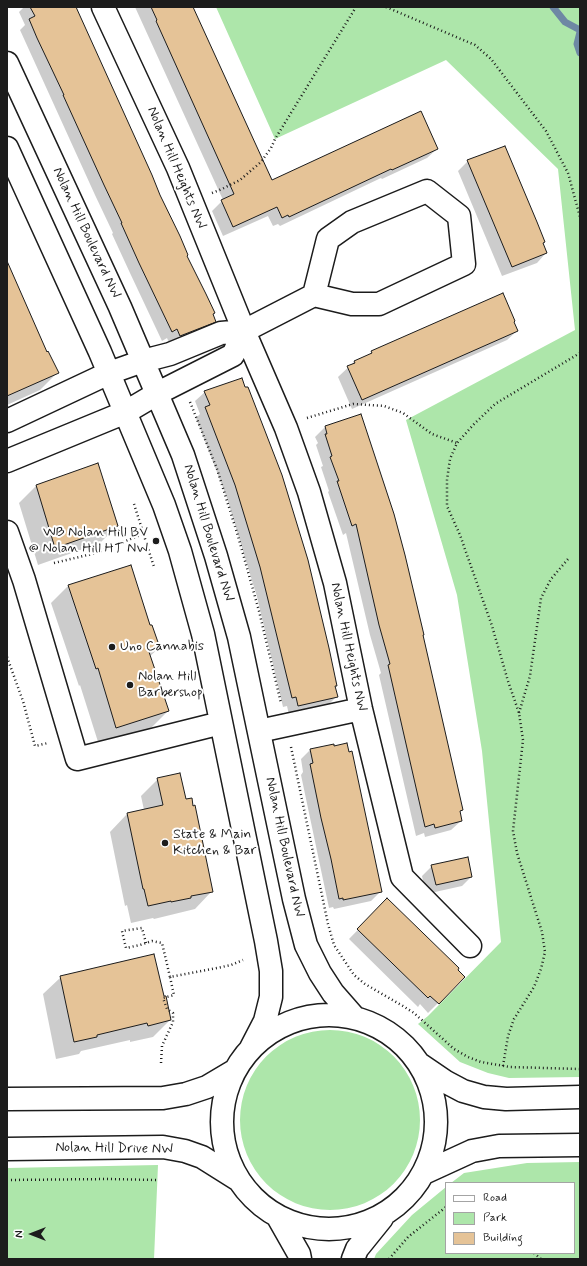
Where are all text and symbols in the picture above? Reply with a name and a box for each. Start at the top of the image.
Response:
street label: Nolan Hill Heights NW [143,104,209,232]
street label: Nolan Hill Boulevard NW [48,165,124,301]
street label: Nolan Hill Boulevard NW [179,462,237,604]
place label: WB Nolan Hill BV @ Nolan Hill HT NW [28,525,148,558]
marker: WB Nolan Hill BV @ Nolan Hill HT NW [151,536,161,546]
street label: Nolan Hill Heights NW [326,581,370,713]
place label: Uno Cannabis [120,639,204,655]
marker: Uno Cannabis [107,642,117,652]
place label: Nolan Hill Barbershop [138,669,203,702]
marker: Nolan Hill Barbershop [125,680,135,690]
street label: Nolan Hill Boulevard NW [261,776,307,918]
place label: State & Main Kitchen & Bar [173,827,256,860]
marker: State & Main Kitchen & Bar [160,838,170,848]
street label: Nolan Hill Drive NW [55,1140,173,1158]
legend [445,1182,575,1254]
text: Road [483,1190,507,1206]
text: Park [483,1210,507,1226]
north arrow [12,1214,52,1254]
text: N [13,1230,27,1238]
text: Building [483,1230,523,1246]

